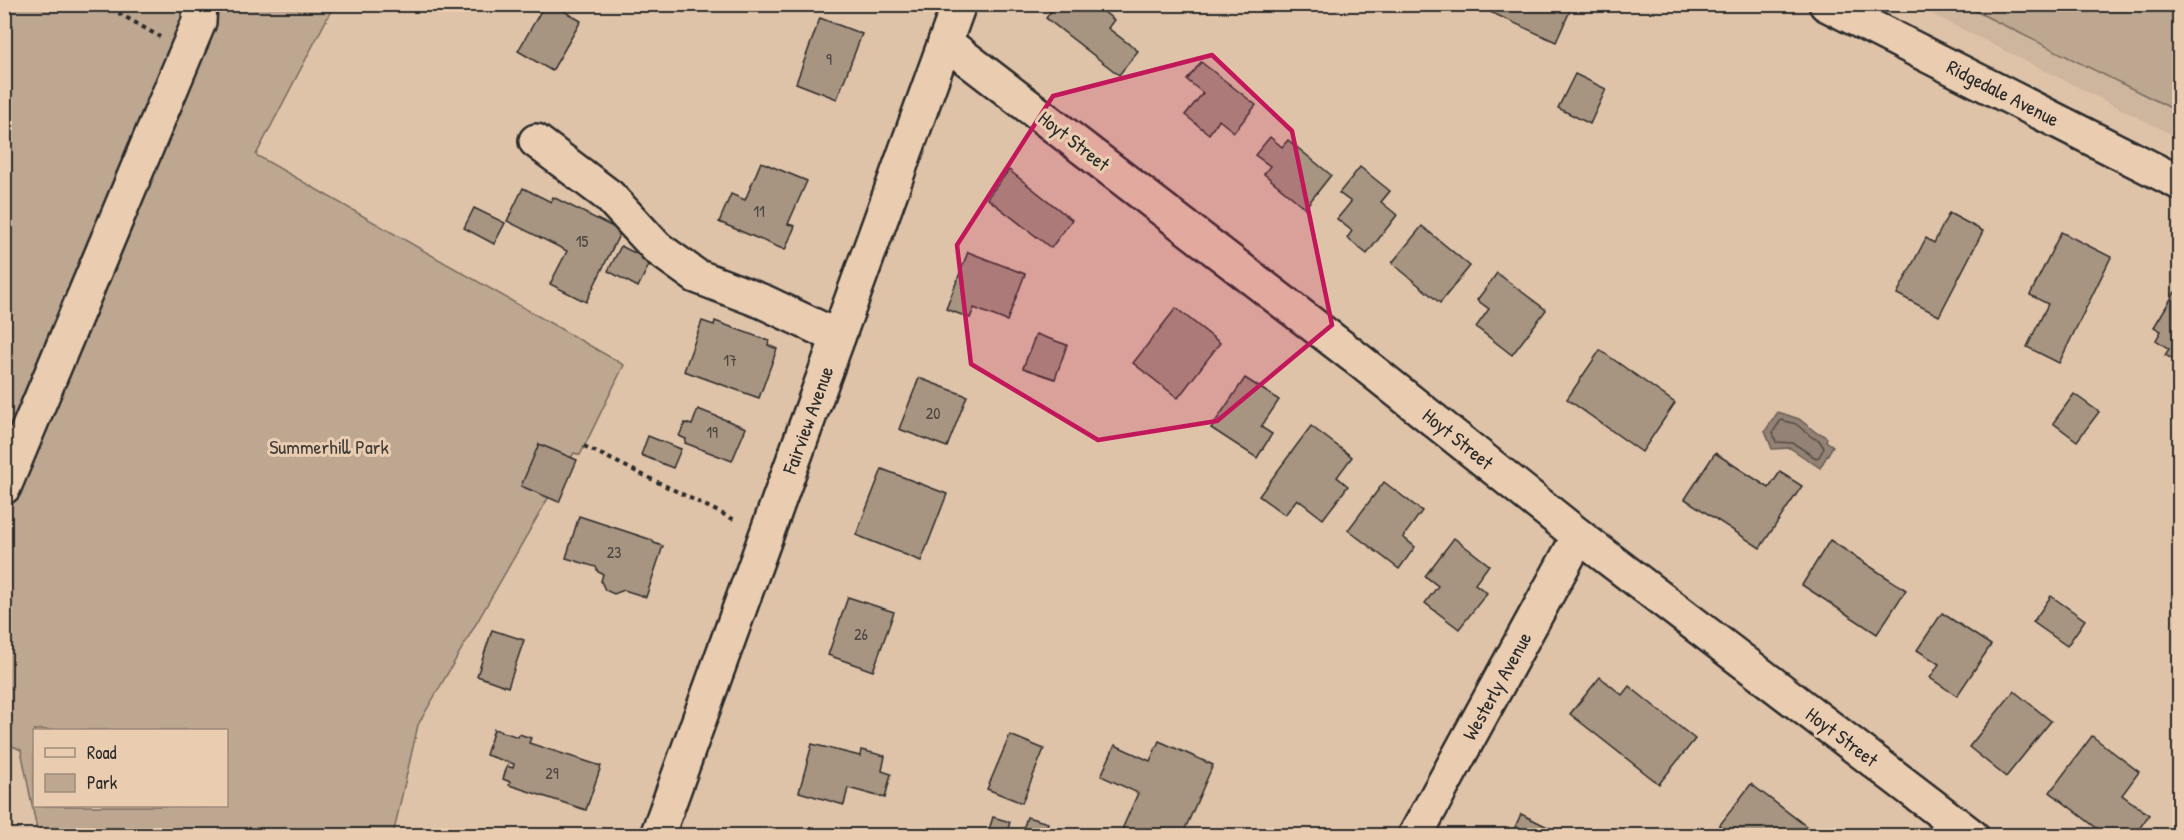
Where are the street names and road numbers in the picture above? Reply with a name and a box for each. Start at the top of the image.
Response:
street label: Ridgedale Avenue [1943,53,2064,132]
street label: Hoyt Street [1033,104,1117,178]
street label: Fairview Avenue [775,362,839,478]
street label: Hoyt Street [1417,402,1500,476]
street label: Westerly Avenue [1456,627,1537,745]
street label: Hoyt Street [1801,701,1885,773]

